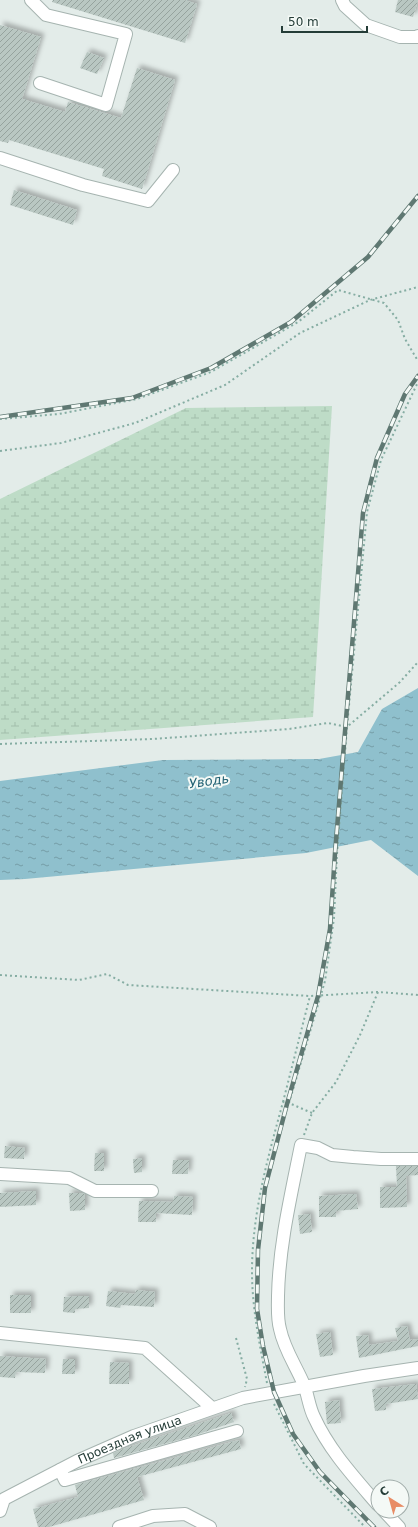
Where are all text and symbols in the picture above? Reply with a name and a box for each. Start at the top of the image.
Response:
scale bar [282,8,367,34]
text: 50 m [288,15,319,29]
water label: Уводь [188,771,230,791]
street label: Проездная улица [76,1413,184,1467]
north arrow [370,1479,410,1519]
text: С [377,1484,391,1499]

